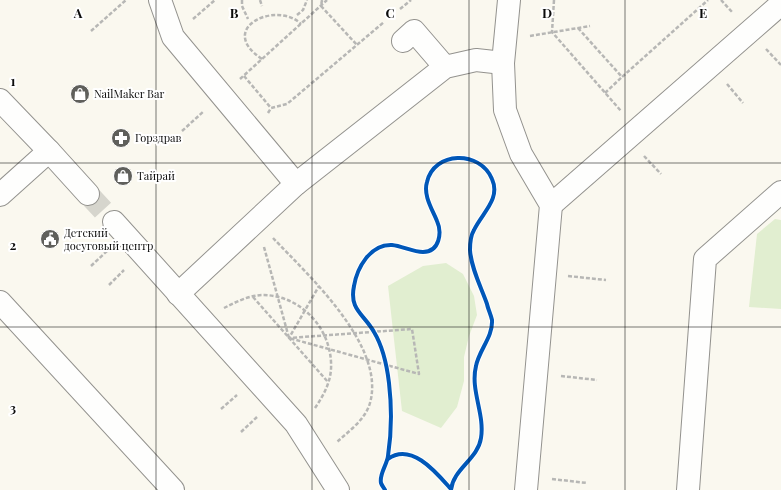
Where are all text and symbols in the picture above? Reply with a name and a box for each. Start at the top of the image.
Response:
text: A [73,4,83,21]
text: B [230,4,239,21]
text: C [385,4,395,21]
text: D [542,4,552,21]
text: E [699,4,707,21]
text: 1 [11,72,16,89]
shop icon: NailMaker Bar [69,83,91,105]
place label: NailMaker Bar [94,86,164,101]
pharmacy icon: Горздрав [110,127,132,149]
place label: Горздрав [135,130,182,145]
shop icon: Тайрай [112,165,134,187]
place label: Тайрай [137,168,175,183]
place label: Детский досуговый центр [64,225,153,253]
public building icon: Детский досуговый центр [39,228,61,250]
text: 2 [10,236,17,253]
text: 3 [10,399,16,416]

